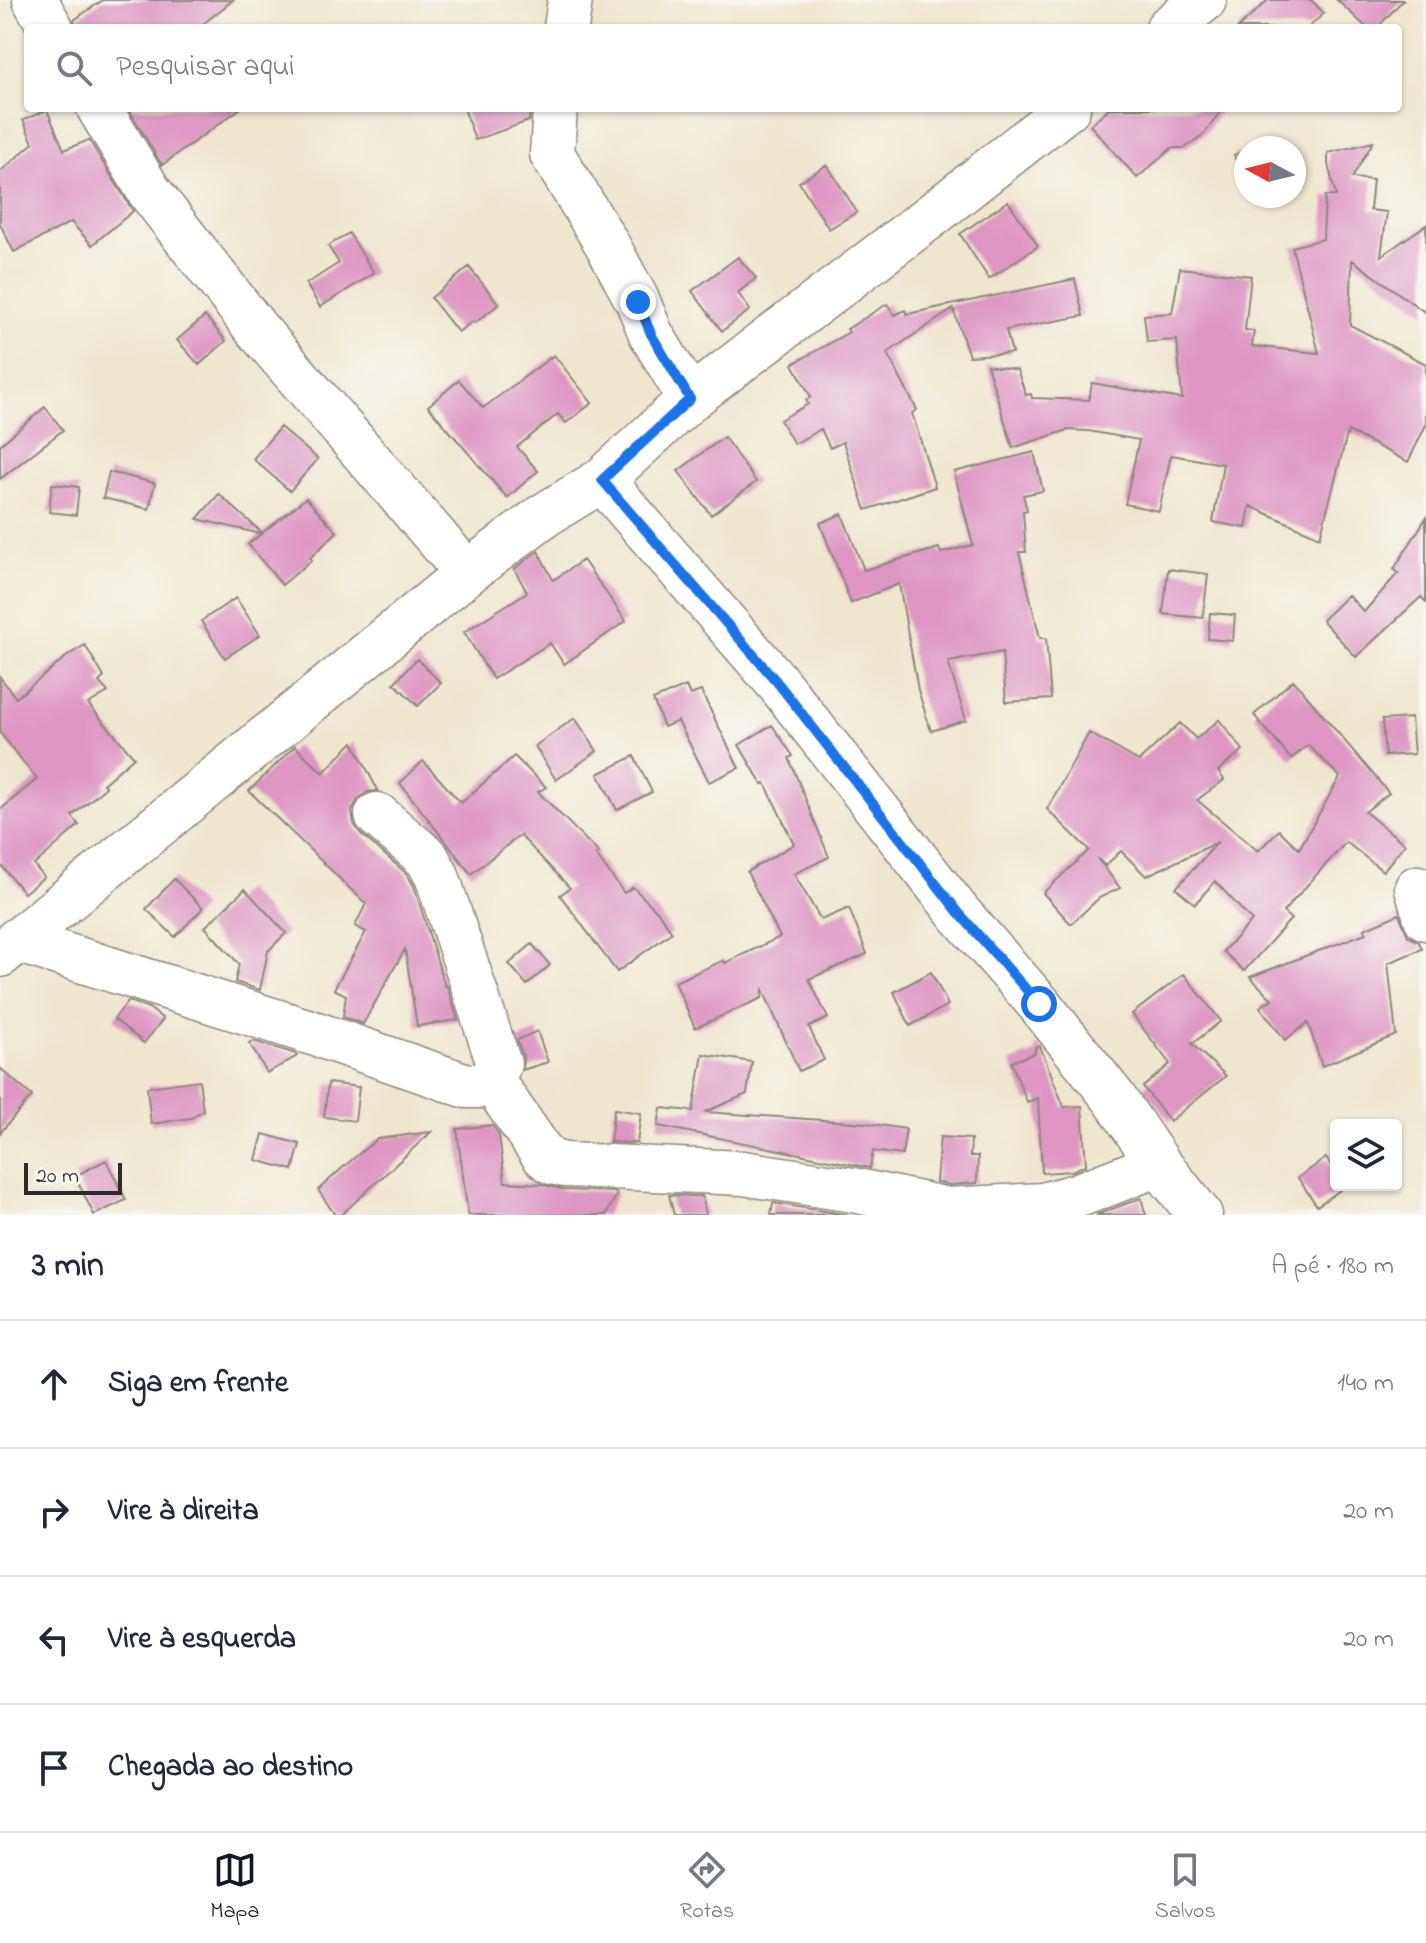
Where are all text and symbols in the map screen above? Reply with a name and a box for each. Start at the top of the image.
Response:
search box [24,24,1402,112]
icon: search [52,46,96,90]
text: Pesquisar aqui [116,46,295,90]
north arrow [1234,136,1306,208]
route end [620,284,656,320]
route start [1021,986,1057,1022]
map controls [1330,1119,1402,1191]
button: layers [1330,1119,1402,1191]
scale bar [24,1159,122,1195]
text: 20 m [36,1161,79,1193]
text: 3 min [32,1242,104,1292]
text: A pé · 180 m [1271,1248,1394,1286]
icon: ahead [32,1362,76,1406]
text: Siga em frente [108,1362,288,1406]
text: 140 m [1337,1365,1394,1403]
icon: right [32,1490,76,1534]
text: Vire à direita [108,1490,259,1534]
text: 20 m [1343,1493,1394,1531]
icon: left [32,1618,76,1662]
text: Vire à esquerda [108,1618,296,1662]
text: 20 m [1343,1621,1394,1659]
icon: arrive [32,1746,76,1790]
text: Chegada ao destino [108,1746,353,1790]
tab: Mapa [210,1848,259,1928]
tab: Rotas [680,1848,734,1928]
tab: Salvos [1155,1848,1216,1928]

